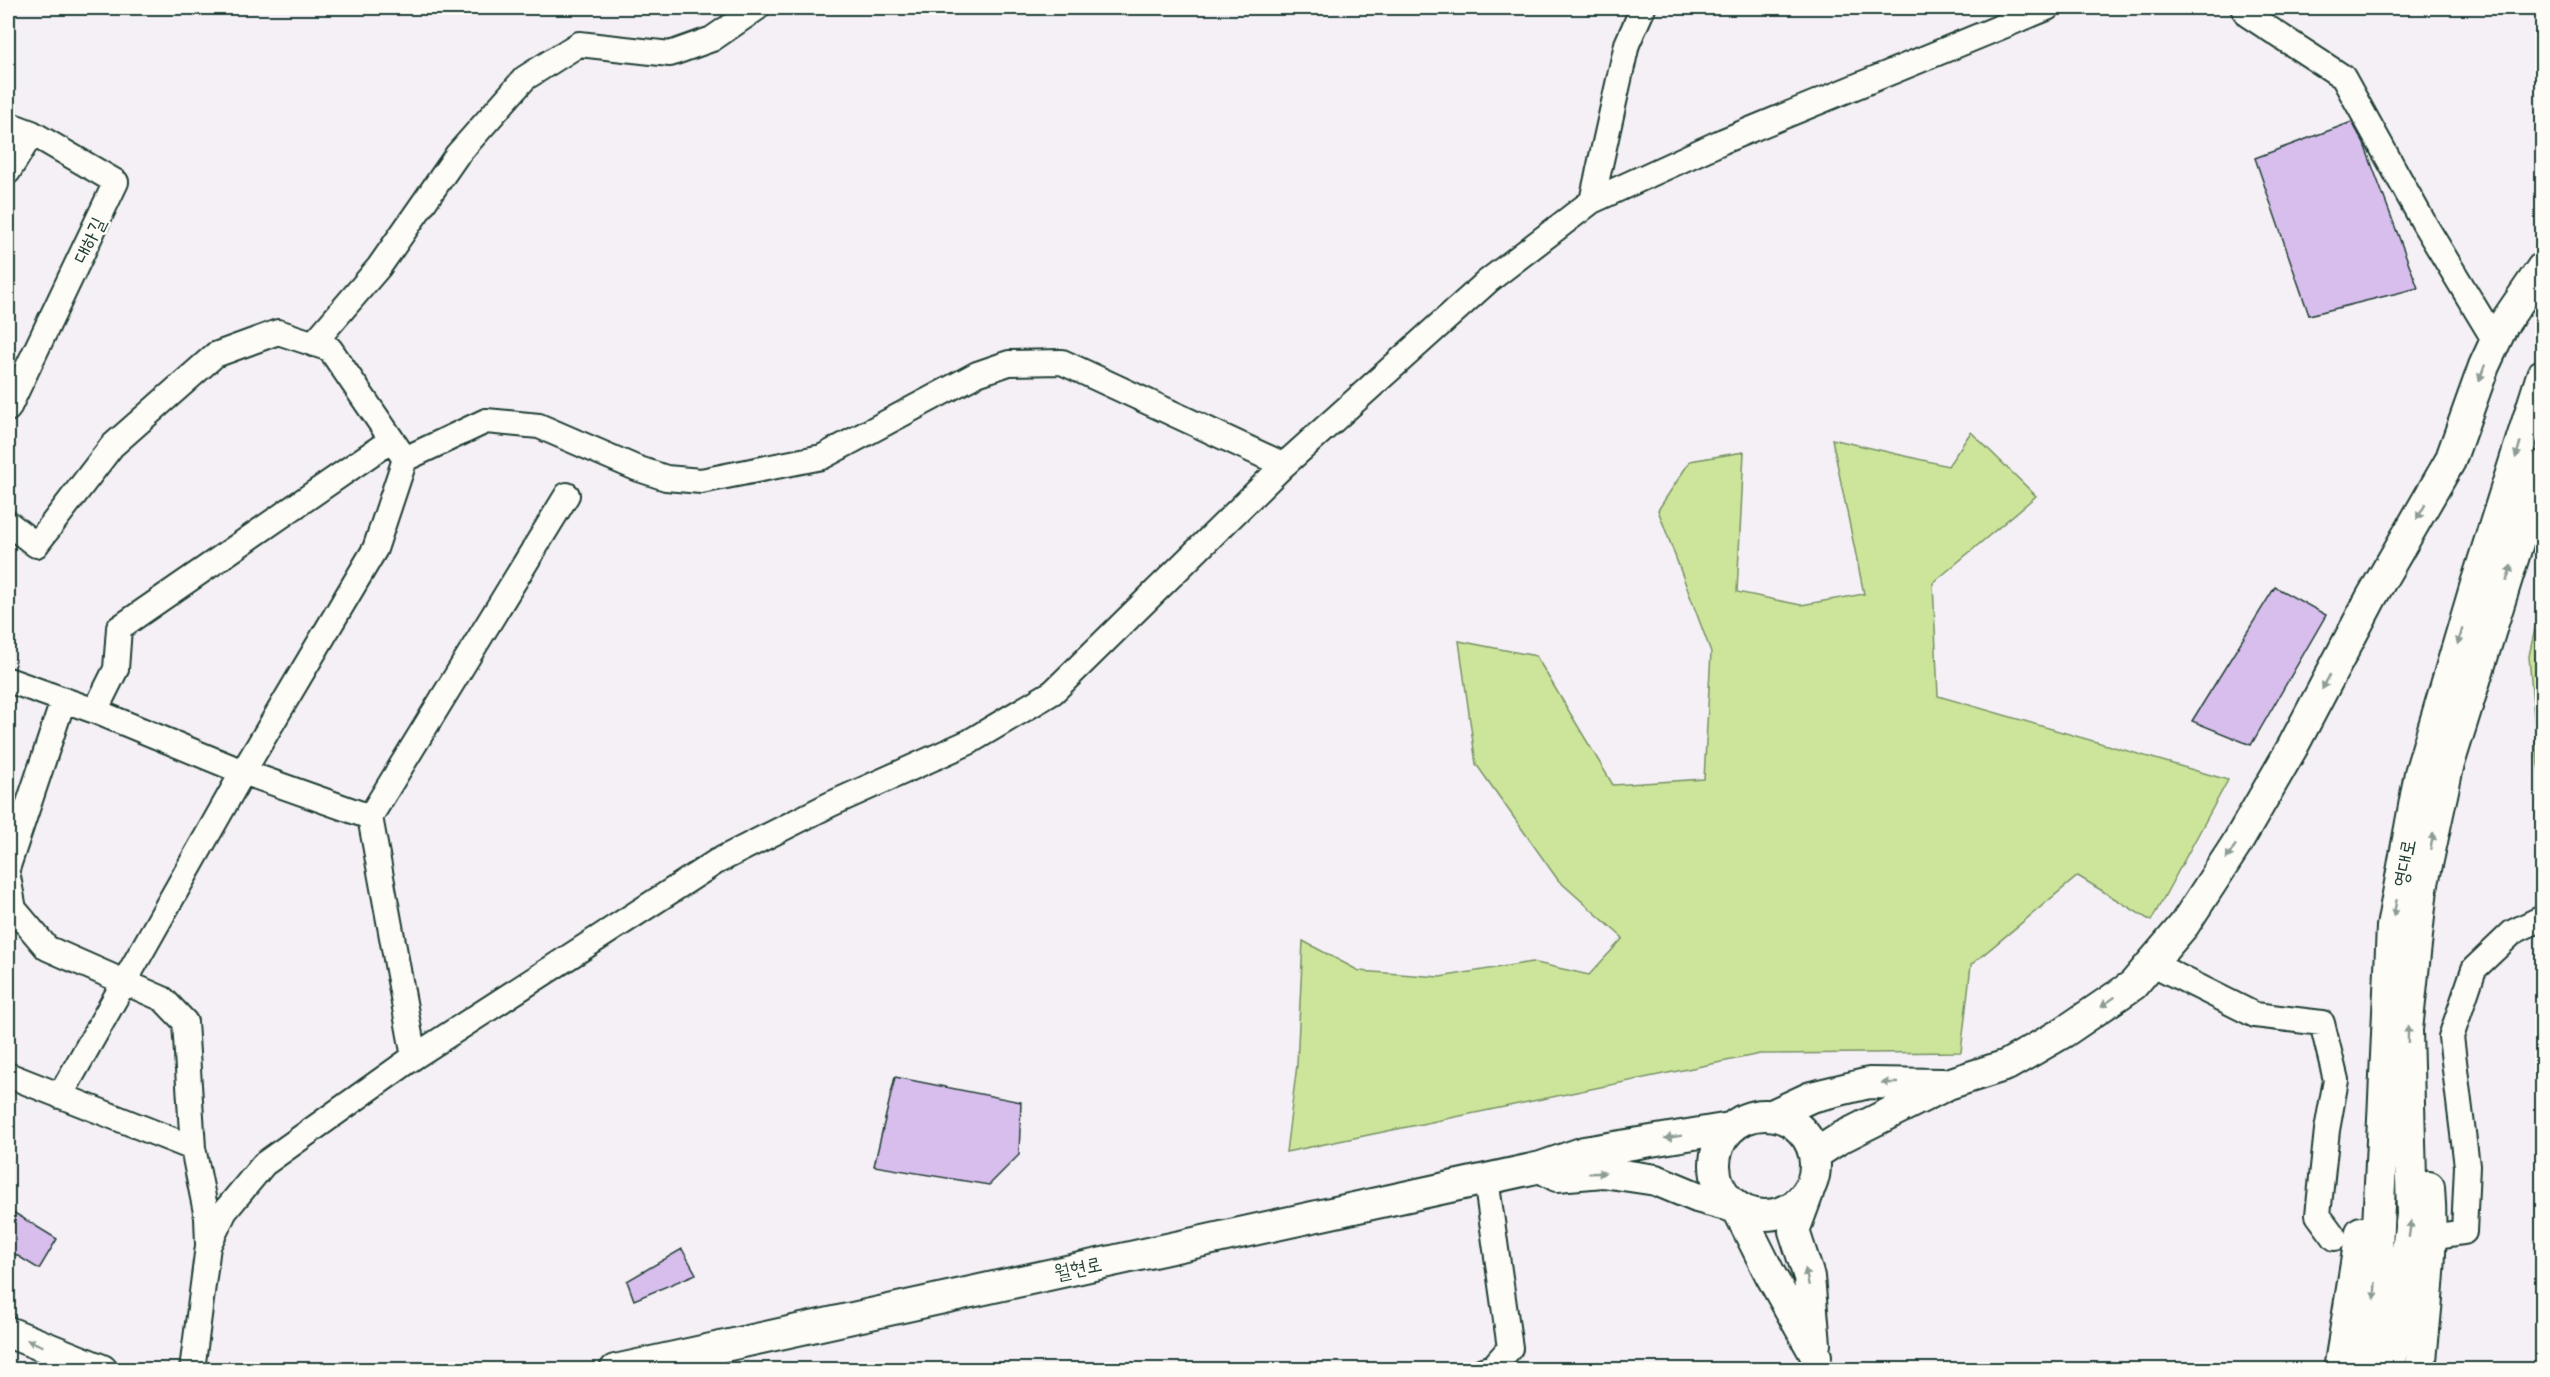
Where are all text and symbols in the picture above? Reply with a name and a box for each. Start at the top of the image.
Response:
street label: 대하길 [68,213,110,267]
one-way arrow [2476,364,2486,382]
one-way arrow [2513,441,2522,459]
one-way arrow [2416,504,2426,521]
one-way arrow [2505,564,2514,582]
one-way arrow [2455,628,2465,646]
one-way arrow [2322,674,2331,691]
one-way arrow [2428,831,2437,850]
street label: 영대로 [2388,837,2420,889]
one-way arrow [2225,844,2237,860]
one-way arrow [2390,898,2399,917]
one-way arrow [2101,996,2117,1008]
one-way arrow [2403,1024,2412,1043]
one-way arrow [1880,1078,1899,1088]
one-way arrow [1663,1132,1682,1141]
one-way arrow [1588,1169,1607,1178]
one-way arrow [2406,1219,2415,1238]
street label: 월현로 [1052,1251,1104,1285]
one-way arrow [1802,1268,1812,1286]
one-way arrow [2370,1281,2379,1300]
one-way arrow [26,1338,44,1347]

